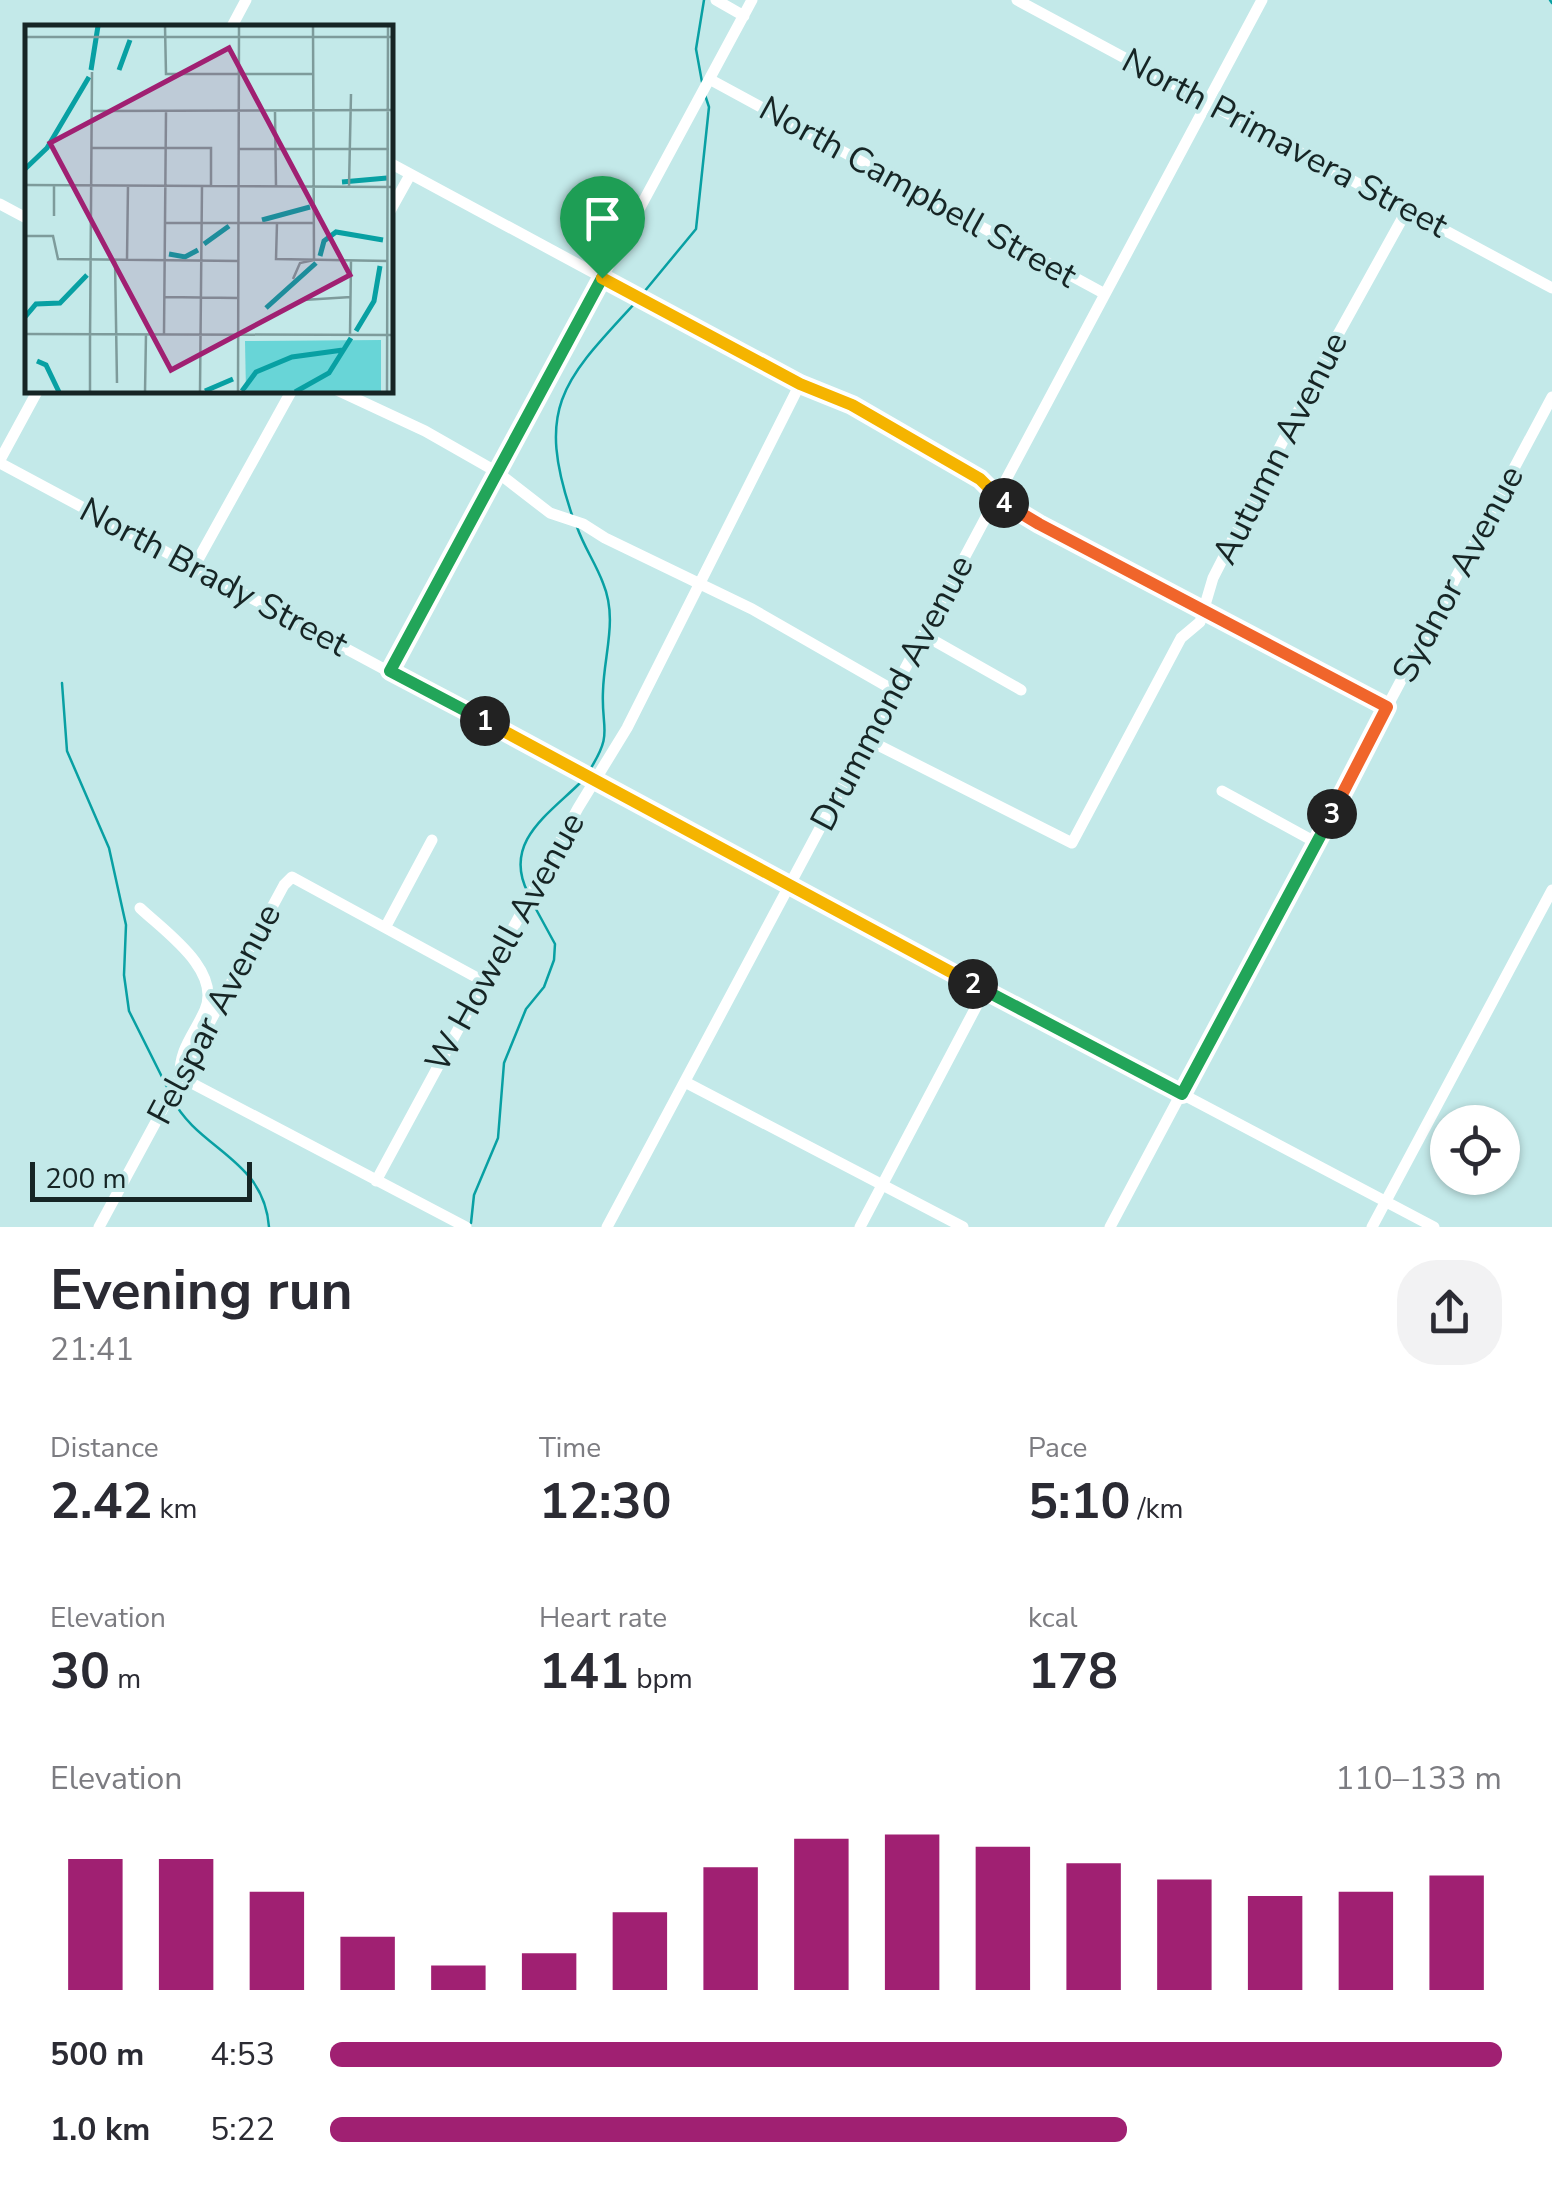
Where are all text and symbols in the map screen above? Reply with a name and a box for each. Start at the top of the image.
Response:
inset map [25,25,392,392]
street label: North Primavera Street [1114,37,1457,249]
street label: North Campbell Street [751,85,1086,299]
pin [560,176,645,279]
icon: arrive [575,191,630,246]
street label: Autumn Avenue [1201,324,1359,572]
street label: Sydnor Avenue [1381,457,1535,691]
pin: 4 [979,478,1029,528]
text: 4 [996,484,1012,522]
street label: North Brady Street [72,486,357,668]
street label: Drummond Avenue [799,547,985,839]
pin: 1 [460,696,510,746]
text: 1 [477,702,493,740]
pin: 3 [1307,789,1357,839]
text: 3 [1324,795,1340,833]
street label: W Howell Avenue [414,804,596,1080]
street label: Felspar Avenue [136,895,292,1133]
pin: 2 [948,959,998,1009]
text: 2 [965,965,981,1003]
map controls [1430,1105,1520,1195]
button: locate [1430,1105,1520,1195]
scale bar [30,1157,252,1202]
text: 200 m [45,1160,127,1198]
text: Evening run [50,1253,353,1328]
button: share [1397,1260,1502,1365]
text: 21:41 [50,1328,134,1371]
text: Distance [50,1429,159,1467]
text: Time [539,1429,601,1467]
text: Pace [1028,1429,1087,1467]
text: 2.42 [50,1467,152,1536]
text: 12:30 [539,1467,671,1536]
text: 5:10 [1028,1467,1130,1536]
text: km [152,1490,198,1528]
text: /km [1130,1490,1183,1528]
text: Elevation [50,1599,166,1637]
text: Heart rate [539,1599,667,1637]
text: kcal [1028,1599,1078,1637]
text: 30 [50,1637,110,1706]
text: 141 [539,1637,629,1706]
text: 178 [1028,1637,1118,1706]
text: m [110,1660,141,1698]
text: bpm [629,1660,693,1698]
text: Elevation [50,1757,183,1800]
text: 110–133 m [1335,1757,1502,1800]
text: 500 m [50,2033,144,2076]
text: 4:53 [210,2033,275,2076]
text: 1.0 km [50,2108,150,2151]
text: 5:22 [210,2108,275,2151]

